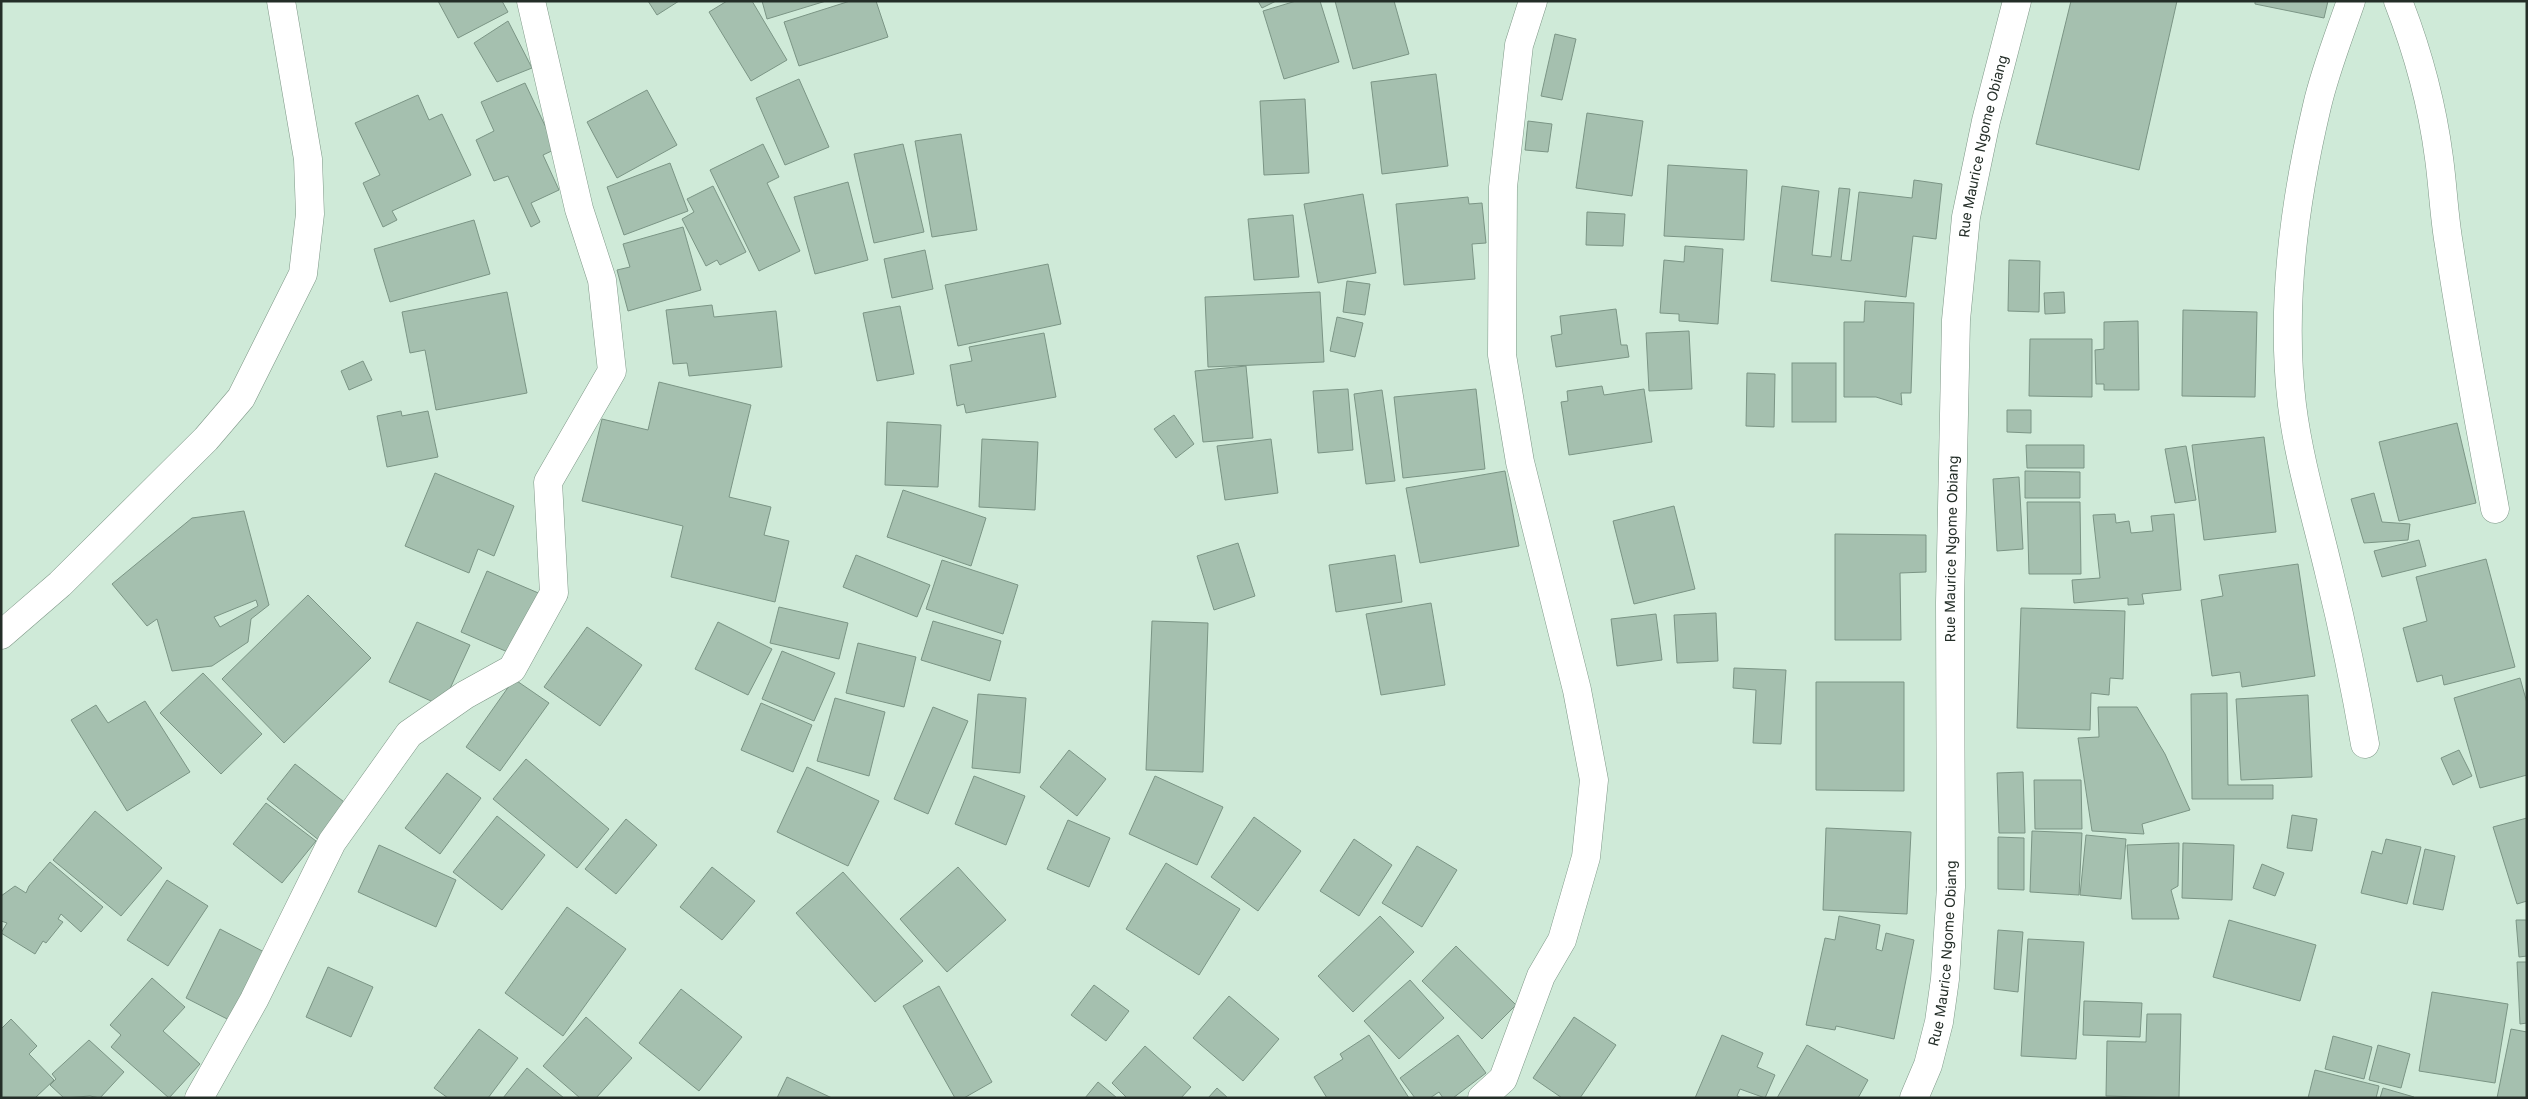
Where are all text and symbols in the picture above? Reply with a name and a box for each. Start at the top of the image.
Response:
street label: Rue Maurice Ngome Obiang [1955,53,2011,238]
street label: Rue Maurice Ngome Obiang [1941,455,1961,642]
street label: Rue Maurice Ngome Obiang [1924,861,1959,1048]

